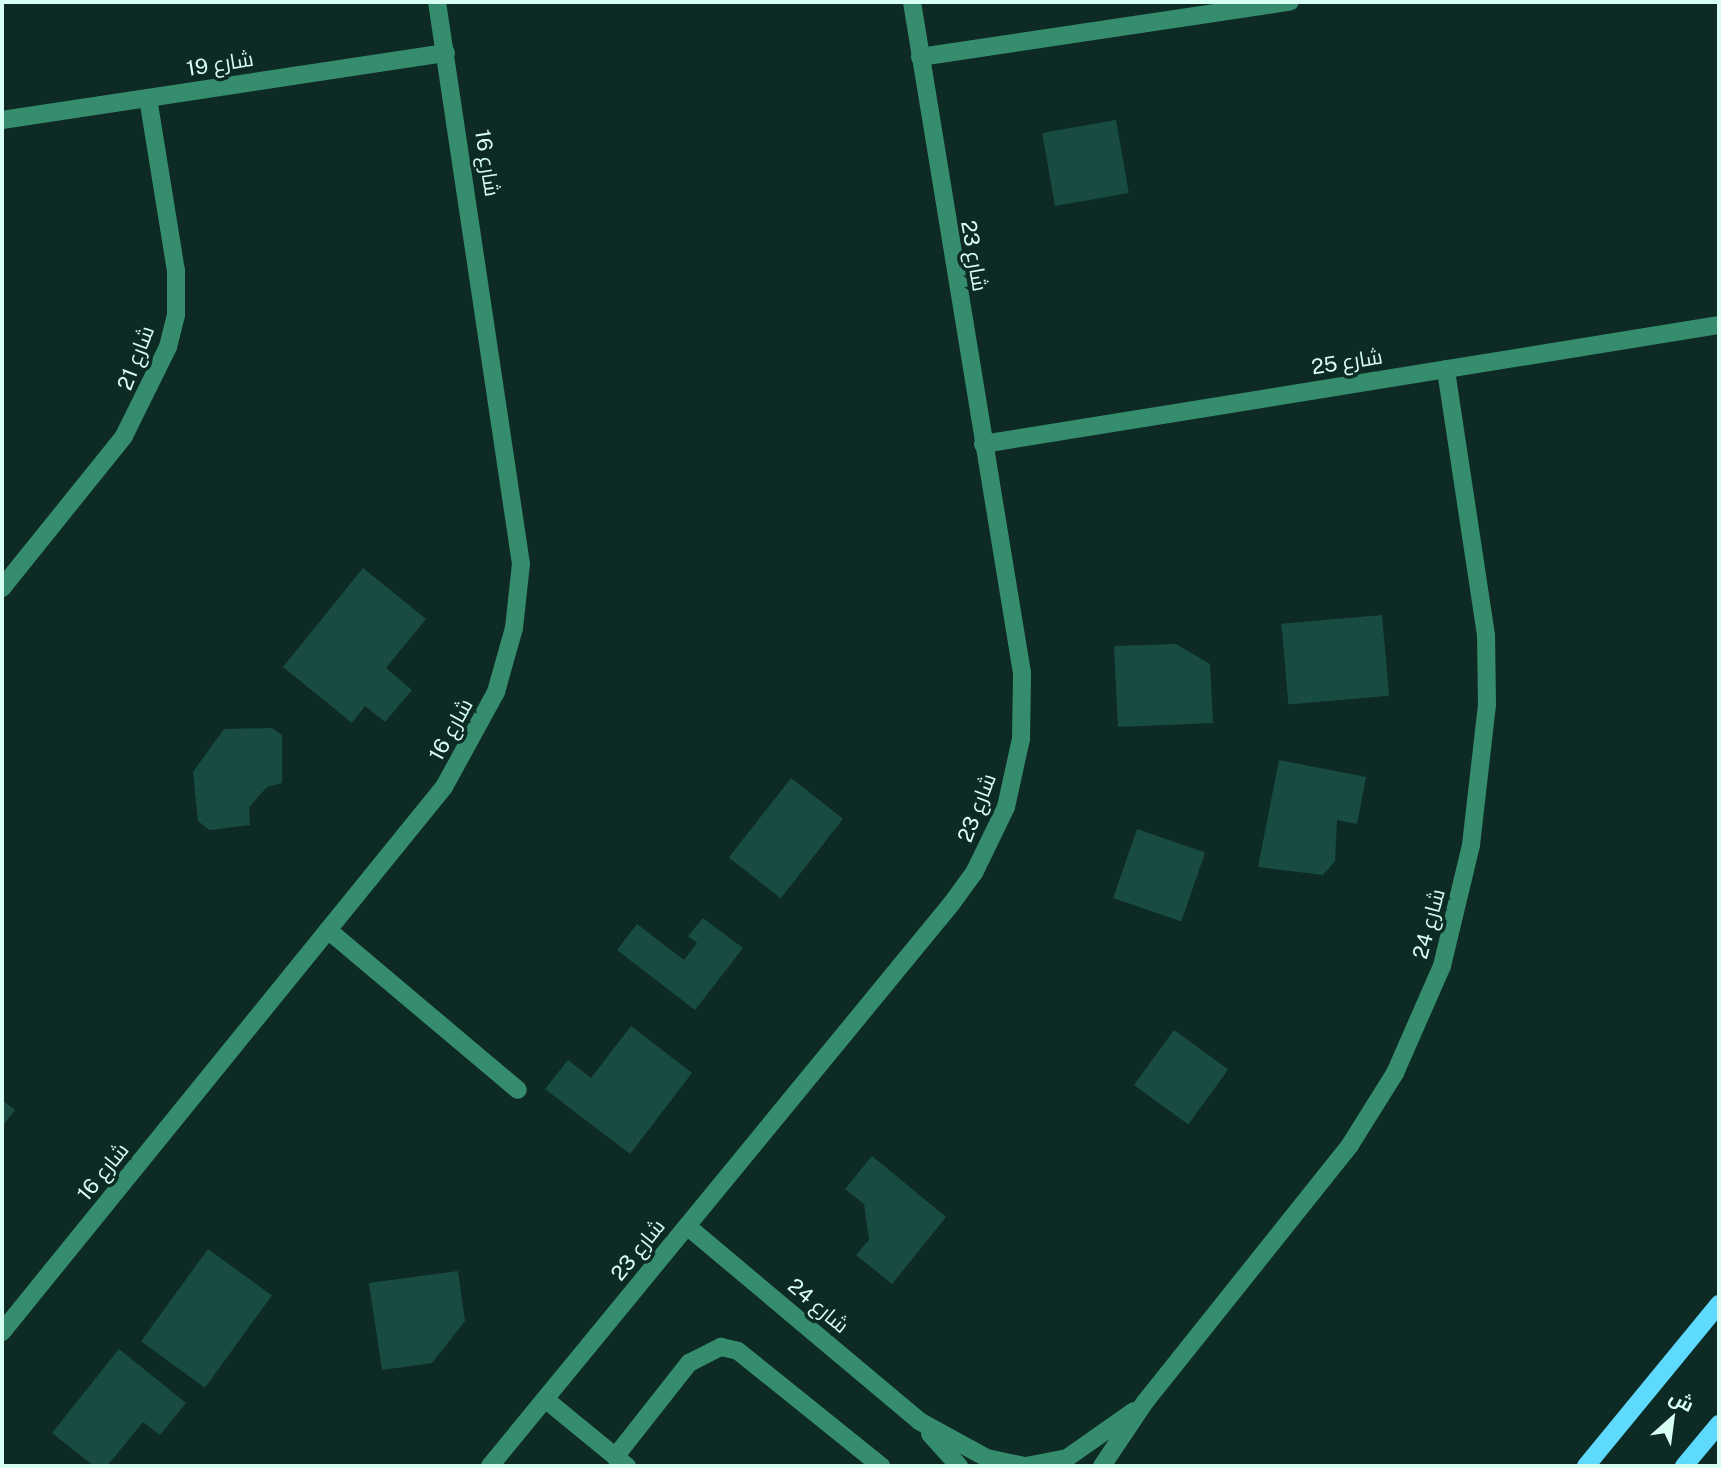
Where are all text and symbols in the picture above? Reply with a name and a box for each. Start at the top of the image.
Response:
street label: شارع 19 [185,46,255,82]
street label: شارع 16 [469,128,505,198]
street label: شارع 23 [955,219,993,293]
street label: شارع 21 [112,322,160,394]
street label: شارع 25 [1310,344,1384,380]
street label: شارع 16 [424,694,478,766]
street label: شارع 23 [952,770,1002,846]
street label: شارع 24 [1408,886,1450,962]
street label: شارع 16 [72,1138,134,1206]
street label: شارع 23 [606,1214,670,1286]
street label: شارع 24 [783,1273,853,1339]
north arrow [1637,1384,1707,1454]
text: ش [1666,1385,1698,1416]

